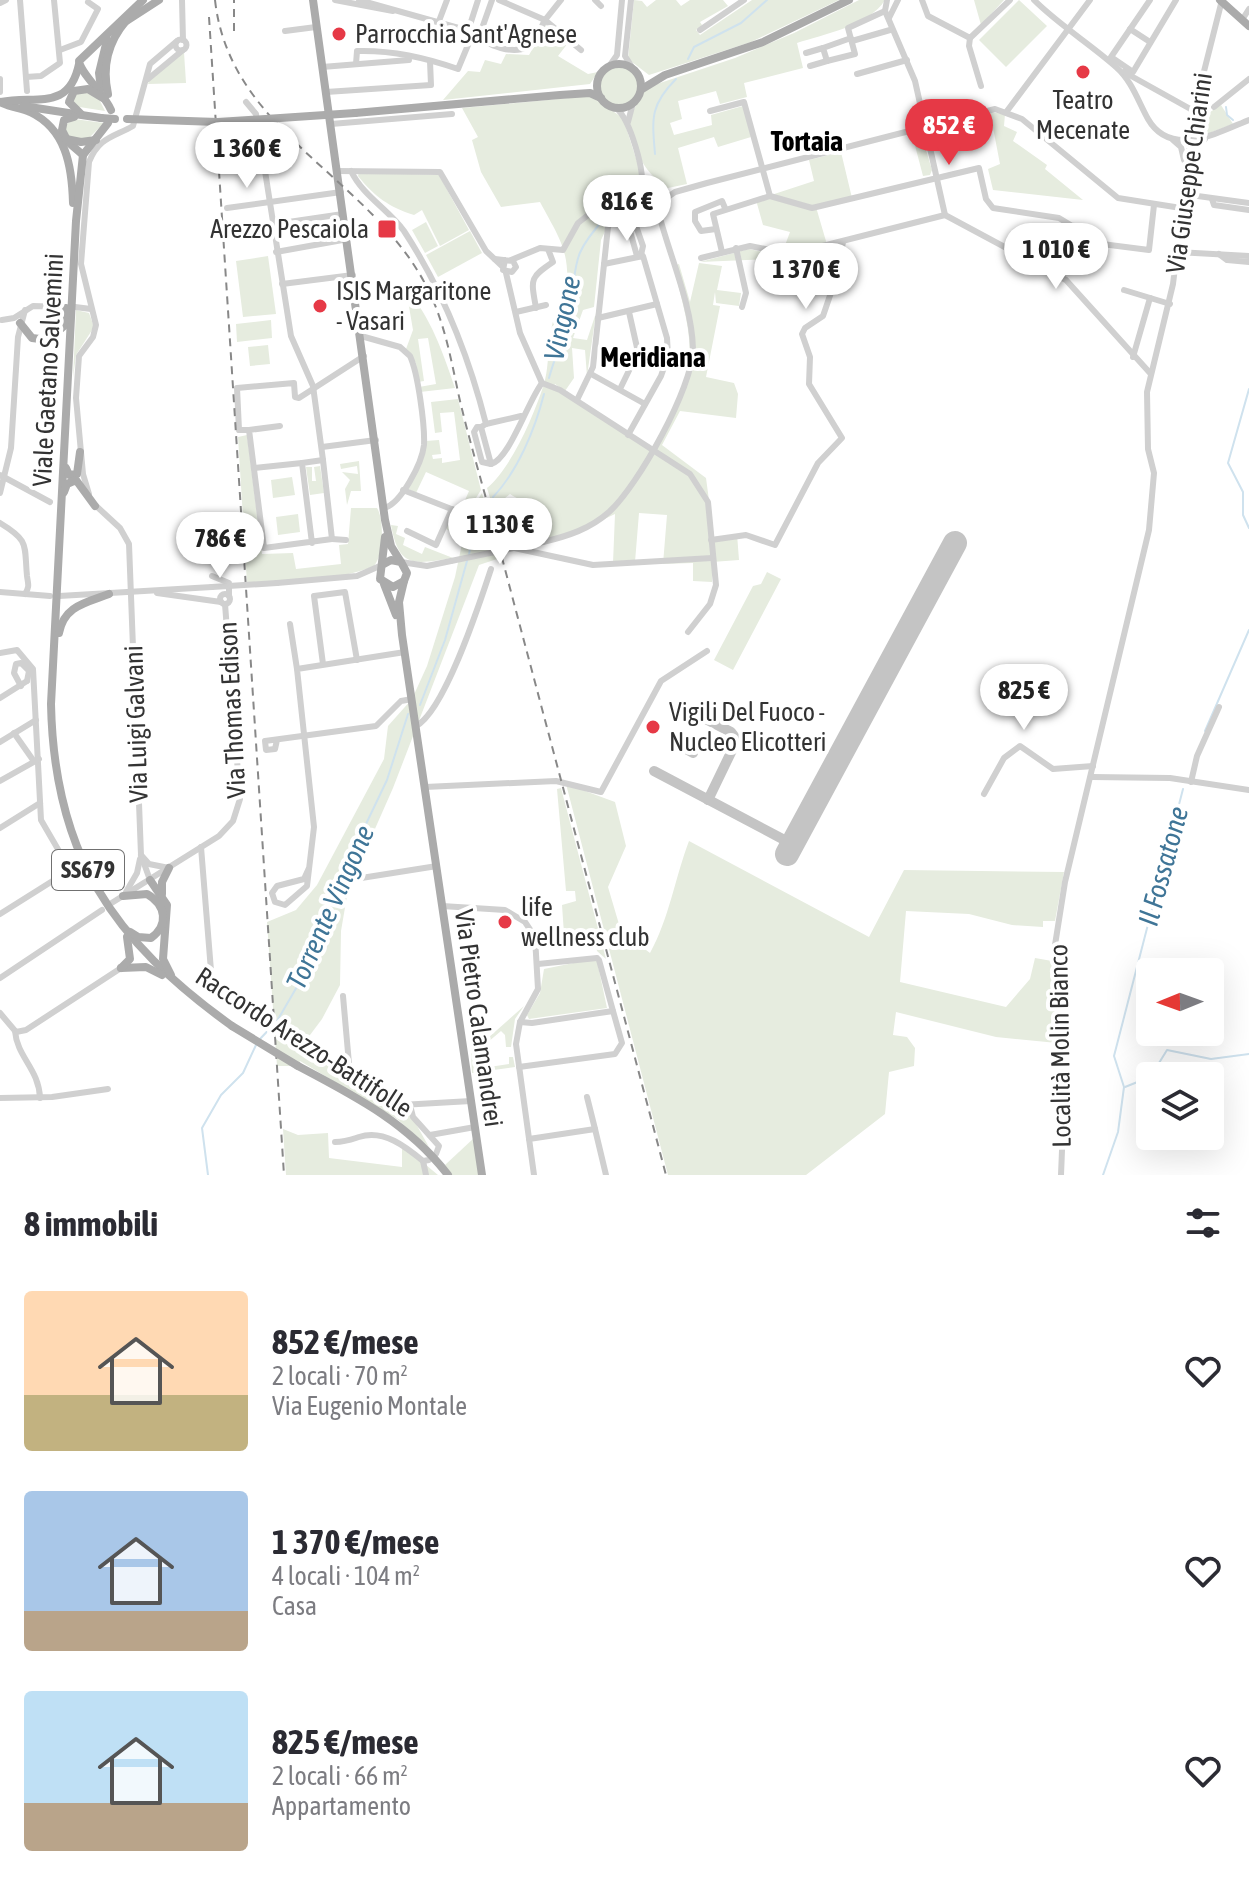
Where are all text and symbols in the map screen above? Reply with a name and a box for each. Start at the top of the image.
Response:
place label: Parrocchia Sant'Agnese [355,19,577,49]
marker: Parrocchia Sant'Agnese [330,25,348,43]
marker: Teatro Mecenate [1074,63,1092,81]
street label: Via Giuseppe Chiarini [1160,71,1218,275]
place label: Teatro Mecenate [1036,85,1130,145]
pin: 852 € [893,99,1005,167]
text: 852 € [923,110,975,140]
pin: 1 360 € [173,122,321,190]
district label: Tortaia [771,125,843,157]
text: 1 360 € [213,133,281,163]
pin: 816 € [571,175,683,243]
text: 816 € [601,186,653,216]
place label: Arezzo Pescaiola [210,214,369,244]
marker: Arezzo Pescaiola [376,218,398,240]
pin: 1 010 € [982,223,1130,291]
text: 1 010 € [1022,234,1090,264]
pin: 1 370 € [732,243,880,311]
street label: Viale Gaetano Salvemini [27,253,69,487]
text: 1 370 € [772,254,840,284]
water label: Vingone [537,273,587,363]
place label: ISIS Margaritone - Vasari [336,276,491,336]
marker: ISIS Margaritone - Vasari [311,297,329,315]
district label: Meridiana [600,341,706,373]
pin: 1 130 € [426,498,574,566]
text: 1 130 € [466,509,534,539]
pin: 786 € [164,512,276,580]
text: 786 € [194,523,246,553]
street label: Via Thomas Edison [212,621,252,799]
street label: Via Luigi Galvani [118,645,154,803]
pin: 825 € [968,664,1080,732]
text: 825 € [998,675,1050,705]
place label: Vigili Del Fuoco - Nucleo Elicotteri [669,697,827,757]
marker: Vigili Del Fuoco - Nucleo Elicotteri [644,718,662,736]
water label: Il Fossatone [1132,803,1194,929]
water label: Torrente Vingone [280,820,380,994]
road number: SS679 [52,850,124,890]
place label: life wellness club [521,892,650,952]
street label: Via Pietro Calamandrei [449,907,509,1129]
marker: life wellness club [496,913,514,931]
street label: Località Molin Bianco [1043,944,1077,1148]
north arrow [1136,958,1224,1046]
map controls [1136,958,1224,1150]
street label: Raccordo Arezzo-Battifolle [190,961,418,1123]
button: layers [1136,1062,1224,1150]
icon: filters [1181,1201,1225,1245]
text: 8 immobili [24,1204,158,1243]
text: 852 €/mese [272,1322,419,1361]
icon: home [88,1323,184,1419]
icon: heart [1181,1349,1225,1393]
text: 2 locali · 70 m² [272,1361,408,1391]
text: Via Eugenio Montale [272,1391,467,1421]
text: 1 370 €/mese [272,1522,439,1561]
icon: home [88,1523,184,1619]
icon: heart [1181,1549,1225,1593]
text: 4 locali · 104 m² [272,1561,420,1591]
text: Casa [272,1591,317,1621]
text: 825 €/mese [272,1722,419,1761]
icon: home [88,1723,184,1819]
icon: heart [1181,1749,1225,1793]
text: 2 locali · 66 m² [272,1761,408,1791]
text: Appartamento [272,1791,411,1821]

